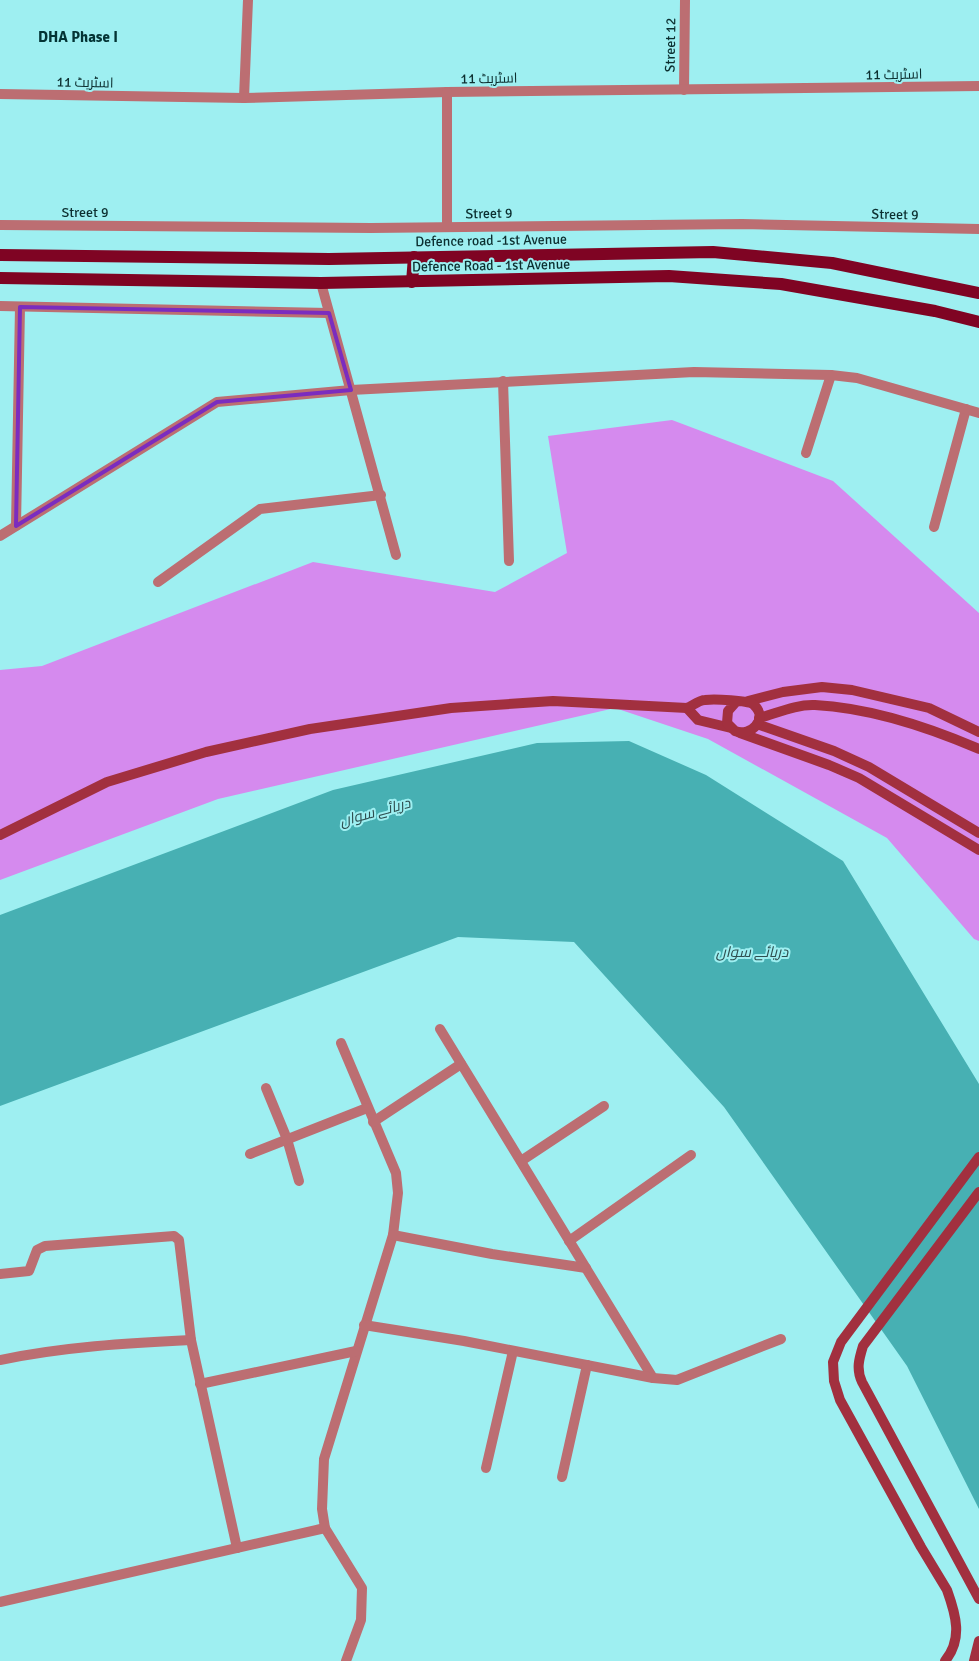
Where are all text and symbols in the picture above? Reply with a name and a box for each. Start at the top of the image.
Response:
street label: Street 12 [662,18,679,72]
district label: DHA Phase I [38,28,118,46]
street label: اسٹریٹ 11 [865,66,923,83]
street label: اسٹریٹ 11 [460,70,518,87]
street label: اسٹریٹ 11 [56,74,114,91]
street label: Street 9 [61,204,109,221]
street label: Street 9 [465,205,513,222]
street label: Street 9 [871,206,919,223]
street label: Defence road -1st Avenue [415,231,567,250]
street label: Defence Road - 1st Avenue [412,256,570,275]
water label: دریائے سواں [338,794,413,830]
water label: دریائے سواں [716,943,789,961]

